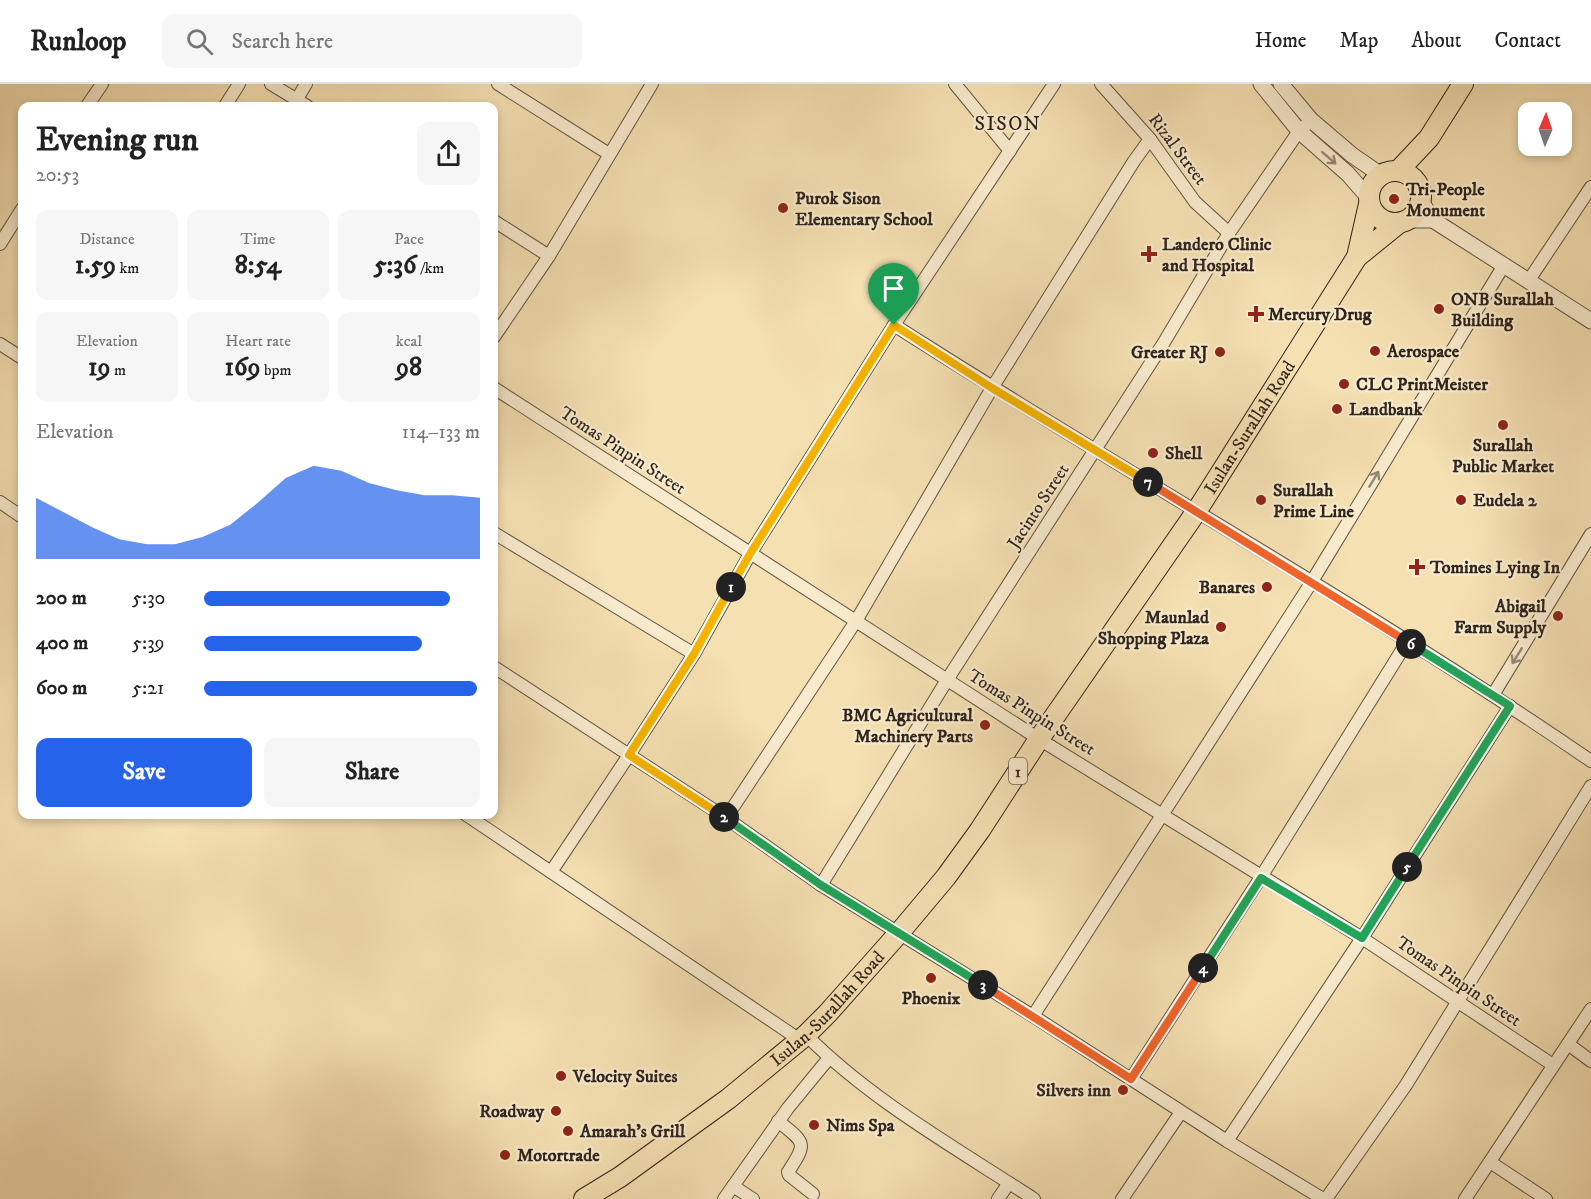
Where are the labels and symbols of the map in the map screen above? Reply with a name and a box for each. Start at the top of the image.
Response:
north arrow [1518,102,1572,156]
street label: Rizal Street [1143,109,1211,190]
district label: SISON [974,112,1042,137]
one-way arrow [1321,151,1337,164]
place label: Tri-People Monument [1405,179,1485,222]
place label: Purok Sison Elementary School [795,188,933,231]
marker: Tri-People Monument [1387,192,1401,206]
marker: Purok Sison Elementary School [776,201,790,215]
place label: Landero Clinic and Hospital [1162,234,1272,277]
marker: Landero Clinic and Hospital [1140,245,1158,263]
pin [868,263,919,325]
place label: ONB Surallah Building [1451,289,1554,332]
marker: ONB Surallah Building [1432,302,1446,316]
place label: Mercury Drug [1268,304,1373,326]
marker: Mercury Drug [1249,307,1263,321]
place label: Aerospace [1386,341,1460,363]
place label: Greater RJ [1131,342,1209,364]
marker: Aerospace [1368,344,1382,358]
marker: Greater RJ [1213,345,1227,359]
street label: Isulan-Surallah Road [1200,357,1301,499]
place label: CLC PrintMeister [1356,374,1488,396]
marker: CLC PrintMeister [1337,377,1351,391]
place label: Landbank [1349,399,1423,421]
street label: Tomas Pinpin Street [555,402,690,500]
marker: Landbank [1330,402,1344,416]
marker: Surallah Public Market [1496,418,1510,432]
place label: Surallah Public Market [1452,435,1554,478]
place label: Shell [1165,443,1203,465]
marker: Shell [1146,446,1160,460]
street label: Jacinto Street [1002,460,1075,555]
pin: 7 [1133,467,1163,497]
one-way arrow [1368,471,1380,488]
place label: Surallah Prime Line [1273,480,1355,523]
place label: Eudela 2 [1473,490,1538,512]
marker: Surallah Prime Line [1254,493,1268,507]
marker: Eudela 2 [1454,493,1468,507]
place label: Tomines Lying In [1429,557,1561,579]
marker: Tomines Lying In [1408,558,1426,576]
pin: 1 [716,572,746,602]
place label: Banares [1199,577,1255,599]
marker: Banares [1260,580,1274,594]
place label: Abigail Farm Supply [1454,596,1547,639]
place label: Maunlad Shopping Plaza [1098,607,1210,650]
marker: Abigail Farm Supply [1551,609,1565,623]
marker: Maunlad Shopping Plaza [1214,620,1228,634]
pin: 6 [1396,629,1426,659]
one-way arrow [1510,647,1522,664]
street label: Tomas Pinpin Street [964,665,1099,761]
place label: BMC Agricultural Machinery Parts [842,705,974,748]
marker: BMC Agricultural Machinery Parts [978,718,992,732]
road number: 1 [1009,758,1027,784]
pin: 2 [709,802,739,832]
pin: 5 [1392,852,1422,882]
street label: Tomas Pinpin Street [1392,932,1525,1032]
street label: Isulan-Surallah Road [766,947,890,1072]
pin: 4 [1188,953,1218,983]
pin: 3 [968,970,998,1000]
marker: Phoenix [924,971,938,985]
place label: Phoenix [902,988,961,1010]
place label: Velocity Suites [572,1066,677,1088]
marker: Velocity Suites [554,1069,568,1083]
place label: Silvers inn [1036,1080,1112,1102]
marker: Silvers inn [1116,1083,1130,1097]
place label: Roadway [479,1101,544,1123]
marker: Roadway [549,1104,563,1118]
place label: Nims Spa [826,1115,895,1137]
marker: Nims Spa [807,1118,821,1132]
place label: Amarah's Grill [579,1121,686,1143]
marker: Amarah's Grill [561,1124,575,1138]
place label: Motortrade [517,1145,600,1167]
marker: Motortrade [498,1148,512,1162]

